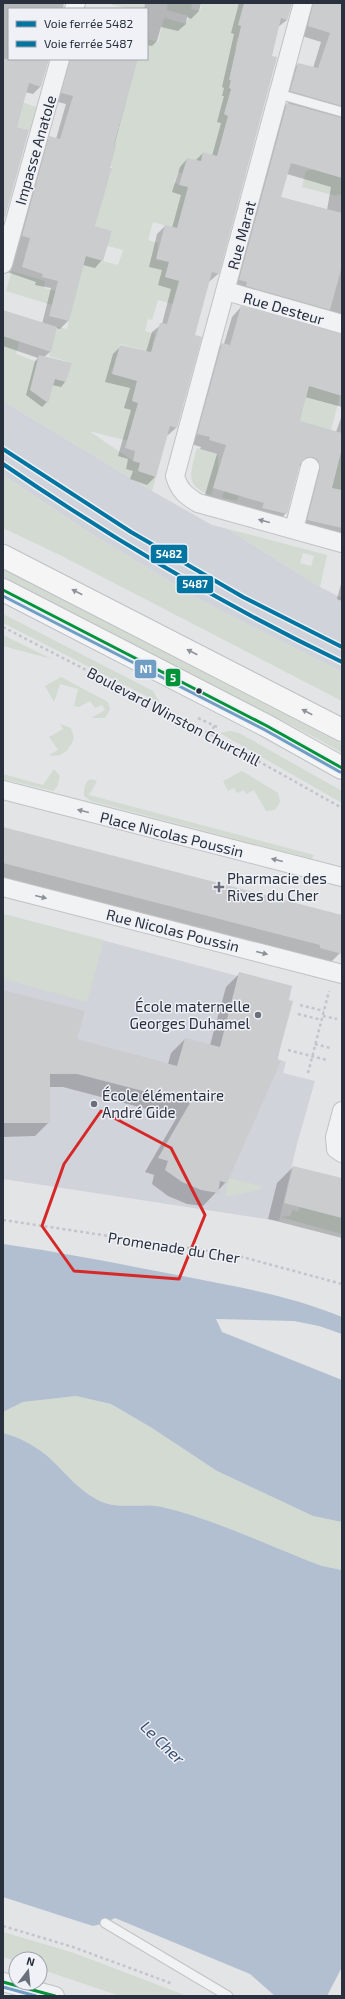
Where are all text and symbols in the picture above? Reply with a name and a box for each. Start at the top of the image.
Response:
legend [8,8,148,60]
text: Voie ferrée 5482 [44,16,134,30]
text: Voie ferrée 5487 [44,36,133,50]
street label: Impasse Anatole [11,93,59,207]
street label: Rue Marat [223,198,259,271]
street label: Rue Desteur [242,288,326,328]
one-way arrow [258,518,270,524]
line badge: 5482 [150,544,188,564]
text: 5482 [156,547,182,560]
line badge: 5487 [176,575,214,594]
text: 5487 [182,577,208,590]
one-way arrow [71,589,82,596]
one-way arrow [186,649,198,655]
line badge: N1 [134,659,157,679]
text: N1 [140,662,152,675]
street label: Boulevard Winston Churchill [84,663,264,770]
line badge: 5 [165,668,181,687]
text: 5 [170,671,176,684]
unlabelled marker [194,686,204,696]
one-way arrow [302,709,313,715]
street label: Place Nicolas Poussin [98,807,246,861]
one-way arrow [77,808,89,814]
one-way arrow [271,857,283,863]
place label: Pharmacie des Rives du Cher [227,869,327,904]
marker: Pharmacie des Rives du Cher [214,882,224,892]
one-way arrow [35,894,47,900]
street label: Rue Nicolas Poussin [105,905,241,955]
one-way arrow [255,951,268,957]
place label: École maternelle Georges Duhamel [130,997,251,1032]
marker: École maternelle Georges Duhamel [253,1010,263,1020]
place label: École élémentaire André Gide [102,1086,224,1121]
marker: École élémentaire André Gide [89,1099,99,1109]
street label: Promenade du Cher [107,1228,241,1266]
water label: Le Cher [137,1717,189,1768]
north arrow [8,1951,48,1991]
text: N [25,1954,37,1968]

